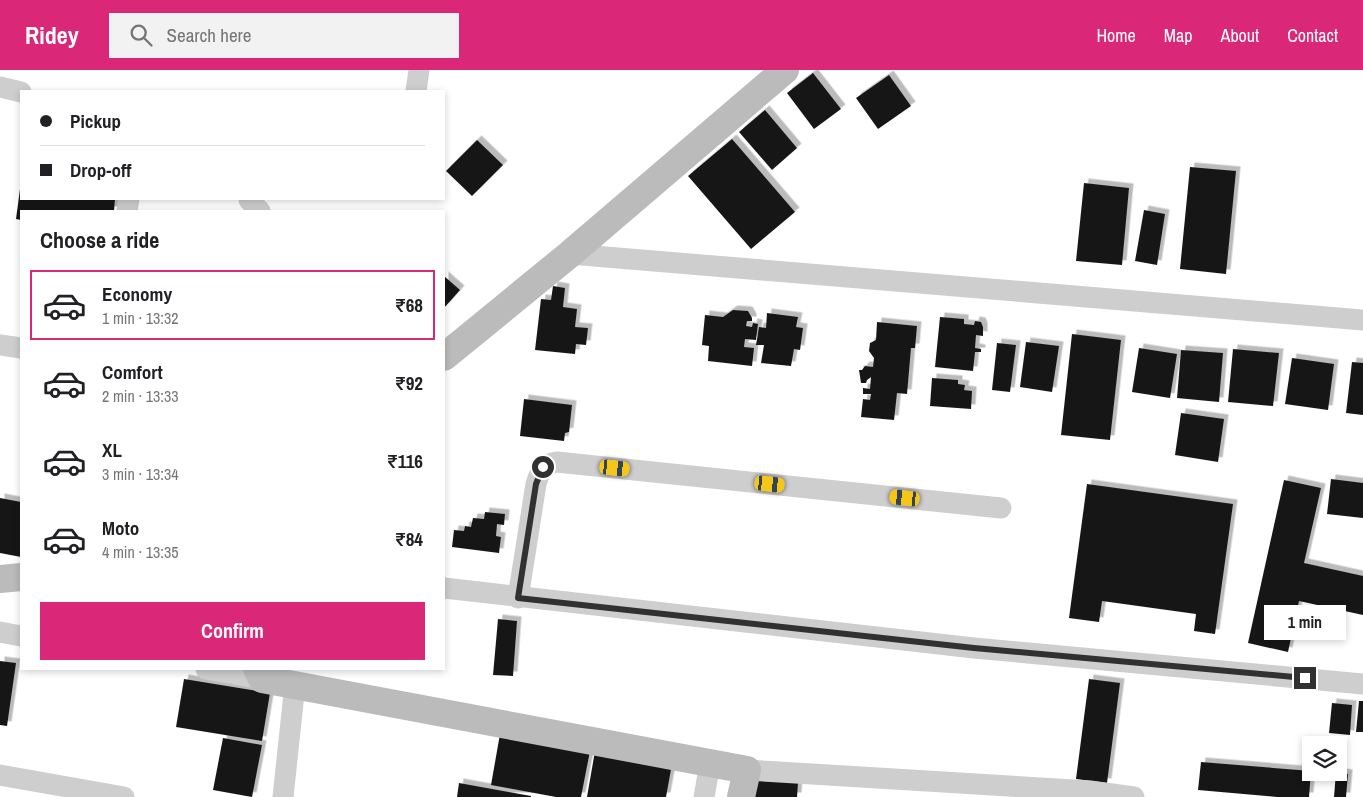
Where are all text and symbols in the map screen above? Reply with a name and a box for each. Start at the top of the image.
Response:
search box [109,13,459,58]
text: Ridey [25,19,79,51]
icon: search [127,21,155,49]
text: Search here [167,22,251,48]
text: Home [1096,23,1136,48]
text: Map [1164,23,1193,48]
text: About [1221,23,1259,48]
text: Contact [1287,23,1338,48]
text: Pickup [70,108,121,134]
text: Drop-off [70,157,131,183]
text: Choose a ride [40,225,159,255]
text: Economy [102,281,172,307]
icon: car [42,283,87,328]
text: ₹68 [395,292,423,318]
text: 1 min · 13:32 [102,307,179,329]
text: Comfort [102,359,163,385]
icon: car [42,361,87,406]
text: ₹92 [395,370,423,396]
text: 2 min · 13:33 [102,385,179,407]
text: XL [102,437,122,463]
icon: car [42,439,87,484]
text: ₹116 [387,448,423,474]
route start [532,456,554,478]
car [599,459,630,477]
text: 3 min · 13:34 [102,463,179,485]
car [754,475,785,493]
car [889,489,920,507]
text: Moto [102,515,139,541]
icon: car [42,517,87,562]
text: ₹84 [395,526,423,552]
text: 4 min · 13:35 [102,541,179,563]
button: Confirm [40,602,425,660]
callout: 1 min [1264,606,1346,640]
text: 1 min [1288,611,1322,633]
route end [1294,667,1316,689]
map controls [1302,736,1347,781]
button: layers [1302,736,1347,781]

